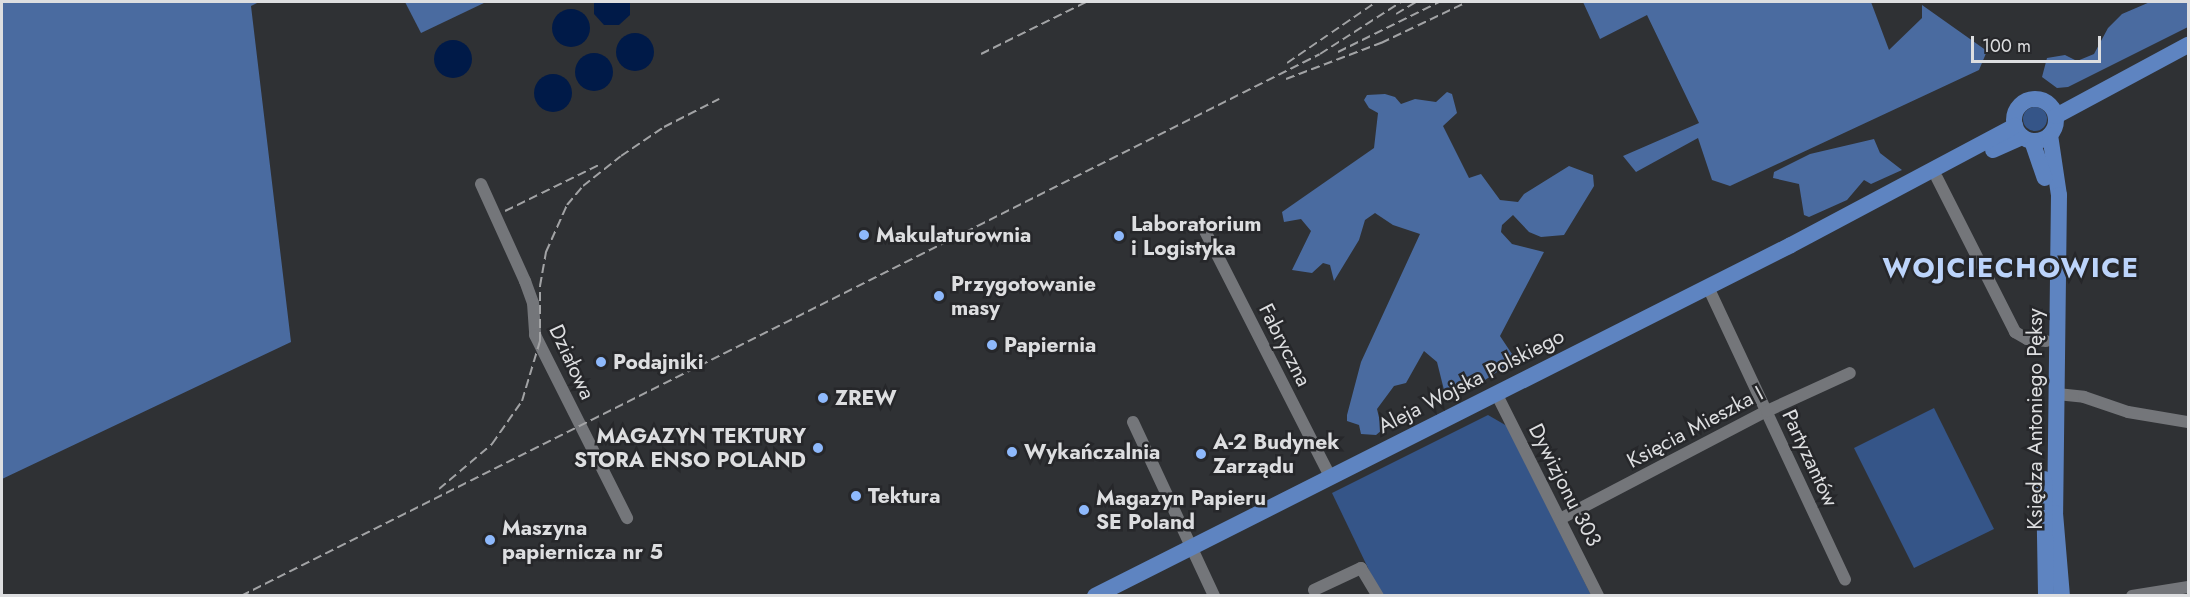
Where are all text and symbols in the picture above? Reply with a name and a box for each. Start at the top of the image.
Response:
scale bar [1974,24,2104,62]
text: 100 m [1982,33,2031,59]
place label: Laboratorium i Logistyka [1131,211,1261,261]
place label: Makulaturownia [876,222,1031,248]
marker: Makulaturownia [857,228,871,242]
marker: Laboratorium i Logistyka [1112,229,1126,243]
district label: WOJCIECHOWICE [1883,252,2139,284]
place label: Przygotowanie masy [951,271,1096,321]
marker: Przygotowanie masy [932,289,946,303]
street label: Fabryczna [1253,299,1317,391]
street label: Księdza Antoniego Pęksy [2022,308,2048,530]
street label: Działowa [544,320,600,404]
street label: Aleja Wojska Polskiego [1374,323,1568,439]
place label: Papiernia [1004,332,1096,358]
marker: Papiernia [985,338,999,352]
place label: Podajniki [613,349,704,375]
marker: Podajniki [594,355,608,369]
street label: Księcia Mieszka I [1623,381,1767,473]
place label: ZREW [835,385,897,411]
marker: ZREW [816,391,830,405]
street label: Partyzantów [1777,405,1843,511]
street label: Dywizjonu 303 [1523,419,1607,551]
place label: MAGAZYN TEKTURY STORA ENSO POLAND [574,423,806,473]
place label: A-2 Budynek Zarządu [1213,429,1339,479]
place label: Wykańczalnia [1024,439,1160,465]
marker: MAGAZYN TEKTURY STORA ENSO POLAND [811,441,825,455]
marker: Wykańczalnia [1005,445,1019,459]
marker: A-2 Budynek Zarządu [1194,447,1208,461]
place label: Tektura [868,483,941,509]
place label: Magazyn Papieru SE Poland [1096,485,1266,535]
marker: Tektura [849,489,863,503]
marker: Magazyn Papieru SE Poland [1077,503,1091,517]
place label: Maszyna papiernicza nr 5 [502,515,663,565]
marker: Maszyna papiernicza nr 5 [483,533,497,547]

